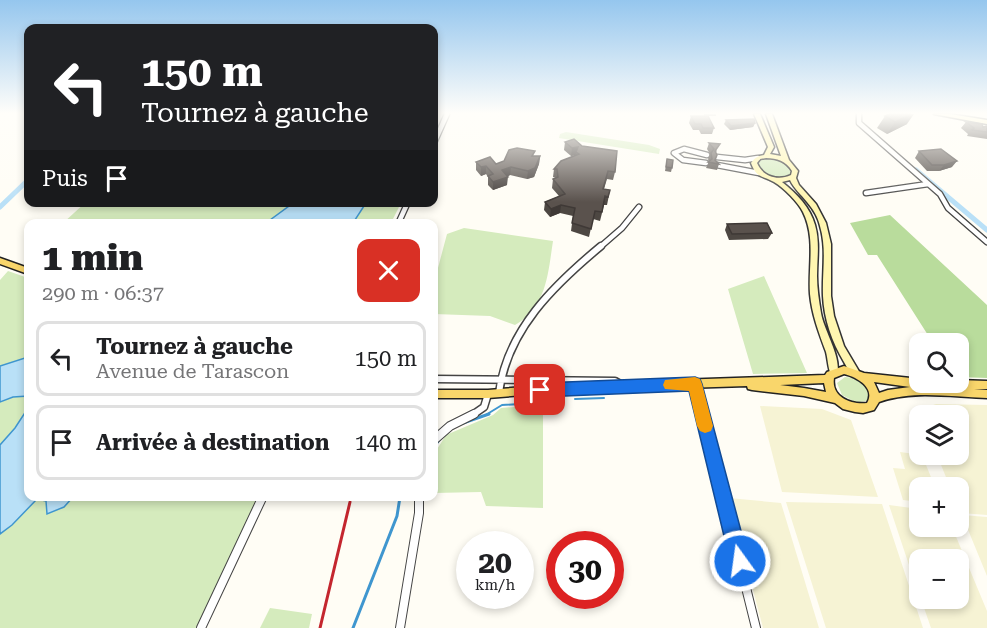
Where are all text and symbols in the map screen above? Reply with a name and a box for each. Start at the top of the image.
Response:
text: 150 m [141,47,263,96]
icon: left [42,48,120,126]
text: Tournez à gauche [141,97,369,129]
icon: arrive [100,162,133,195]
text: Puis [42,166,88,191]
text: 1 min [42,237,143,279]
button: close [357,239,420,302]
text: 290 m · 06:37 [42,281,164,305]
map controls [909,333,969,609]
button: search [909,333,969,393]
text: Tournez à gauche [96,334,293,359]
icon: left [45,342,78,375]
text: 150 m [354,346,417,371]
text: Avenue de Tarascon [96,359,289,383]
pin [514,364,565,415]
icon: arrive [523,373,556,406]
button: layers [909,405,969,465]
icon: arrive [45,426,78,459]
text: Arrivée à destination [96,430,330,455]
text: 140 m [354,430,417,455]
button: + [909,477,969,537]
position arrow [708,529,772,593]
speed limit sign: 30 [546,531,624,609]
text: 20 [478,545,512,580]
button: − [909,549,969,609]
text: km/h [475,576,515,594]

